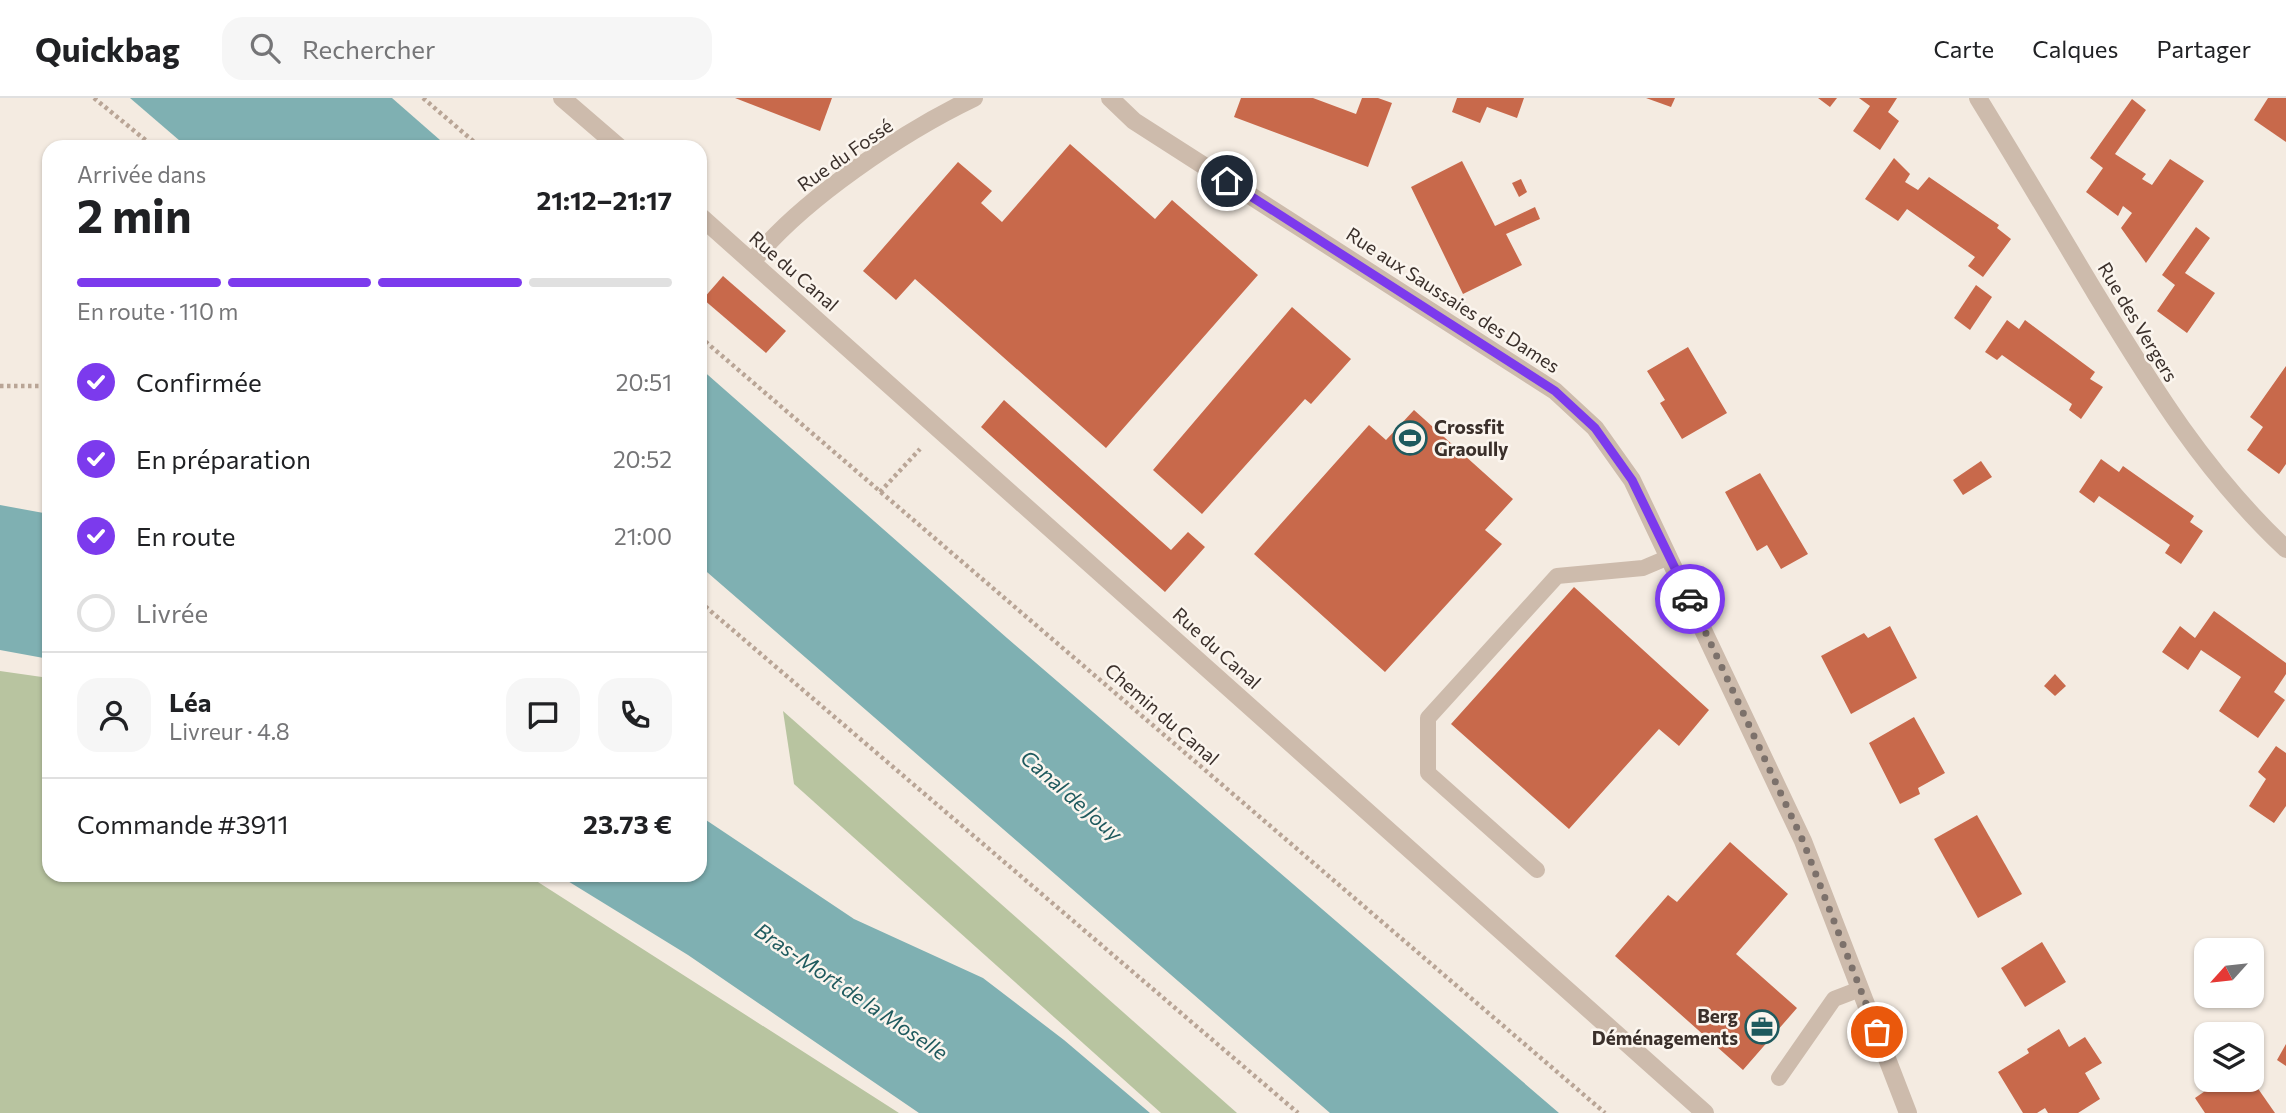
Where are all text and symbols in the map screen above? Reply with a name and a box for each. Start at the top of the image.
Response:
search box [222,17,712,80]
text: Quickbag [35,28,180,69]
icon: search [246,29,284,67]
text: Rechercher [302,33,435,64]
text: Carte [1933,34,1994,63]
text: Calques [2032,34,2118,63]
text: Partager [2156,34,2251,63]
street label: Rue du Fossé [793,113,897,196]
pin [1197,151,1257,211]
text: Arrivée dans [77,160,206,188]
icon: home [1208,162,1246,200]
text: 21:12–21:17 [537,184,672,215]
text: 2 min [77,186,192,242]
street label: Rue aux Saussaies des Dames [1342,222,1564,377]
street label: Rue du Canal [745,226,844,316]
street label: Rue des Vergers [2094,258,2183,386]
text: En route · 110 m [77,297,238,325]
icon: check [77,363,115,401]
text: Confirmée [136,366,262,397]
text: 20:51 [616,368,672,396]
place label: Crossfit Graoully [1434,415,1509,460]
sports icon: Crossfit Graoully [1391,419,1429,457]
icon: check [77,440,115,478]
text: En préparation [136,443,311,474]
text: 20:52 [613,445,672,473]
icon: check [77,517,115,555]
text: En route [136,520,236,551]
text: 21:00 [614,522,672,550]
courier [1655,564,1725,634]
icon: car [1671,580,1709,618]
text: Livrée [136,597,208,628]
street label: Rue du Canal [1168,602,1266,693]
street label: Chemin du Canal [1101,658,1224,769]
button: person [77,678,151,752]
button: chat [506,678,580,752]
button: phone [598,678,672,752]
text: Léa [169,686,212,717]
text: Livreur · 4.8 [169,717,290,745]
water label: Canal de Jouy [1016,744,1129,846]
text: Commande #3911 [77,808,289,839]
text: 23.73 € [583,808,672,839]
water label: Bras-Mort de la Moselle [751,917,953,1065]
north arrow [2194,938,2264,1008]
map controls [2194,938,2264,1092]
pin [1847,1002,1907,1062]
place label: Berg Déménagements [1592,1004,1739,1049]
office icon: Berg Déménagements [1743,1008,1781,1046]
icon: bag [1858,1013,1896,1051]
button: layers [2194,1022,2264,1092]

